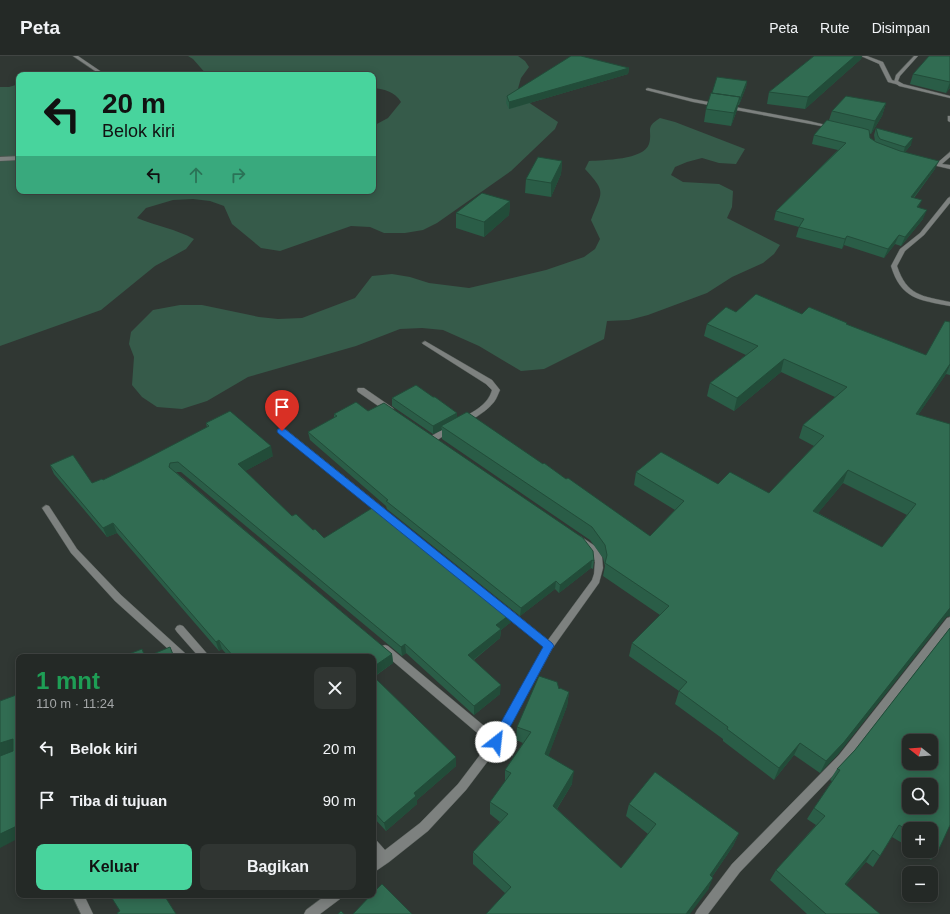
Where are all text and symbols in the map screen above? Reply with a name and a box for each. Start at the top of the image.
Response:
text: Peta [20,17,60,38]
text: Peta [769,20,798,36]
text: Rute [820,20,850,36]
text: Disimpan [872,20,930,36]
icon: left [36,88,88,140]
text: 20 m [102,88,166,119]
text: Belok kiri [102,121,175,141]
icon: left [143,164,165,186]
icon: ahead [185,164,207,186]
icon: right [227,164,249,186]
pin [265,390,299,431]
icon: arrive [271,396,293,418]
text: 1 mnt [36,667,100,694]
button: close [314,667,356,709]
text: 110 m · 11:24 [36,696,114,711]
position arrow [475,721,517,763]
north arrow [902,734,938,770]
map controls [902,734,938,902]
icon: left [36,737,58,759]
text: Belok kiri [70,740,138,757]
text: 20 m [323,740,356,757]
button: search [902,778,938,814]
icon: arrive [36,789,58,811]
text: Tiba di tujuan [70,792,167,809]
text: 90 m [323,792,356,809]
button: + [902,822,938,858]
button: Keluar [36,844,192,890]
button: Bagikan [200,844,356,890]
button: − [902,866,938,902]

